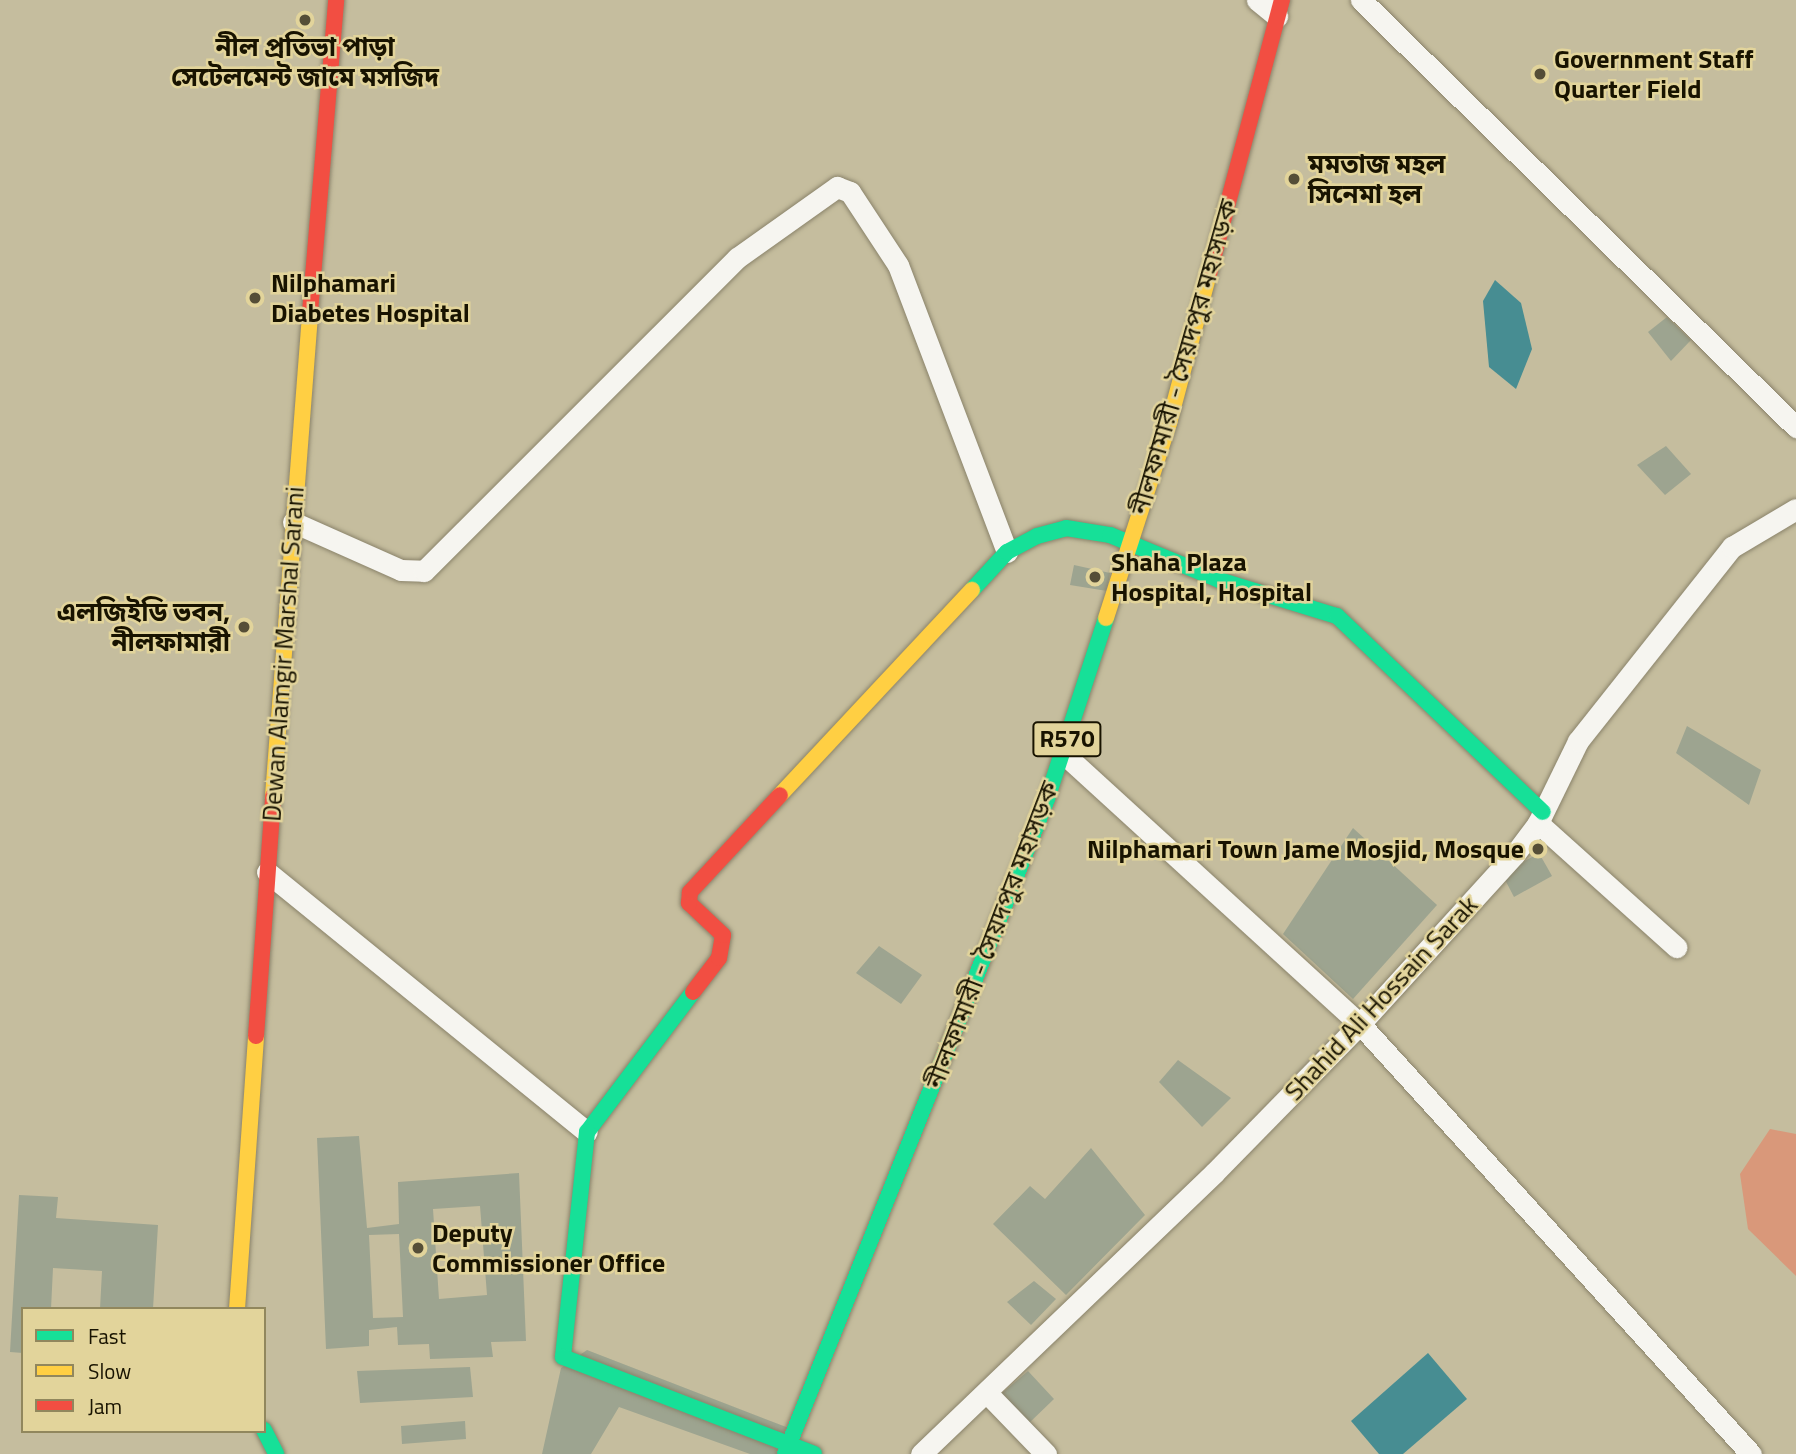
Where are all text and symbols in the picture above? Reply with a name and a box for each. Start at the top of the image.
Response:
marker: নীল প্রতিভা পাড়া সেটেলমেন্ট জামে মসজিদ [297,12,313,28]
place label: নীল প্রতিভা পাড়া সেটেলমেন্ট জামে মসজিদ [171,31,439,92]
place label: Government Staff Quarter Field [1554,43,1754,104]
marker: Government Staff Quarter Field [1532,66,1548,82]
place label: মমতাজ মহল সিনেমা হল [1308,148,1445,210]
marker: মমতাজ মহল সিনেমা হল [1286,171,1302,187]
street label: নীলফামারী - সৈয়দপুর মহাসড়ক [1124,196,1244,518]
place label: Nilphamari Diabetes Hospital [271,267,470,328]
marker: Nilphamari Diabetes Hospital [245,288,265,308]
street label: Dewan Alamgir Marshal Sarani [256,485,310,823]
place label: Shaha Plaza Hospital, Hospital [1111,546,1312,608]
marker: Shaha Plaza Hospital, Hospital [1085,567,1105,587]
place label: এলজিইডি ভবন, নীলফামারী [57,596,230,658]
marker: এলজিইডি ভবন, নীলফামারী [236,619,252,635]
road number: R570 [1032,718,1102,760]
street label: নীলফামারী - সৈয়দপুর মহাসড়ক [919,777,1065,1093]
place label: Nilphamari Town Jame Mosjid, Mosque [1087,833,1524,865]
marker: Nilphamari Town Jame Mosjid, Mosque [1530,841,1546,857]
street label: Shahid Ali Hossain Sarak [1278,889,1484,1107]
place label: Deputy Commissioner Office [432,1217,665,1278]
marker: Deputy Commissioner Office [410,1240,426,1256]
legend [21,1307,266,1433]
text: Fast [88,1320,126,1352]
text: Slow [88,1355,131,1387]
text: Jam [88,1390,122,1422]

